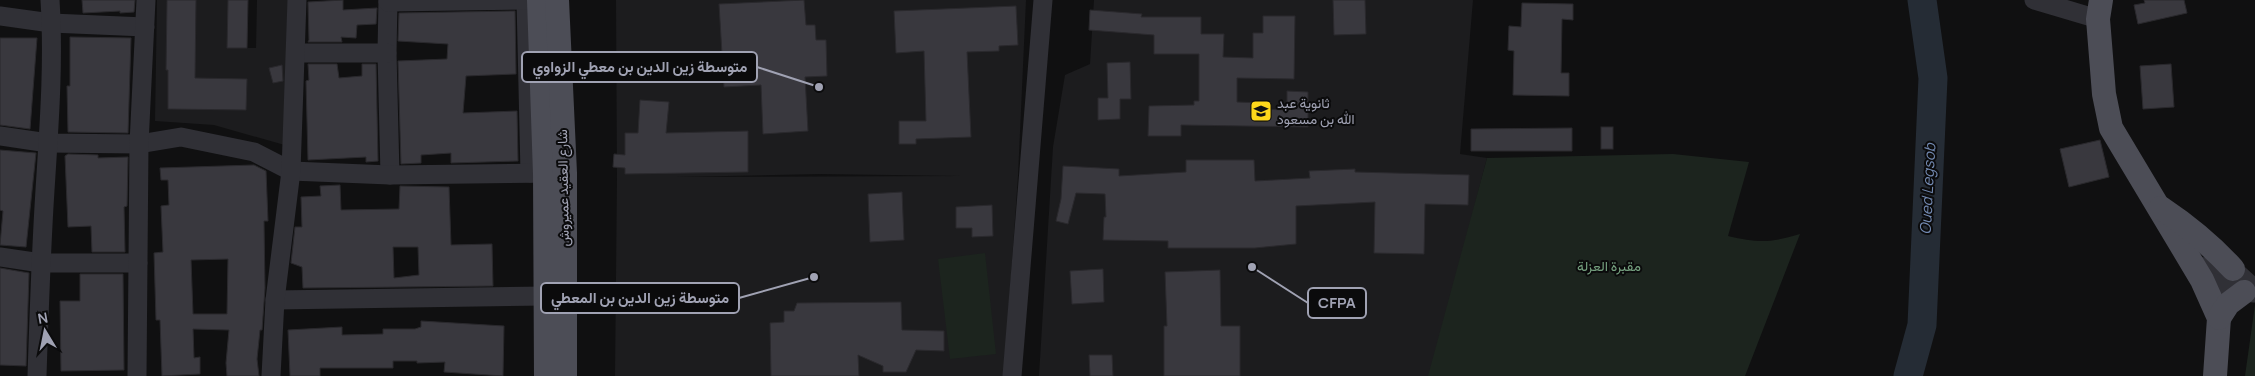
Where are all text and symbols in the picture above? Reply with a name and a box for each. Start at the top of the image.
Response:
callout: متوسطة زين الدين بن معطي الزواوي [522,52,757,82]
text: متوسطة زين الدين بن معطي الزواوي [533,56,748,80]
place label: ثانوية عبد الله بن مسعود [1277,93,1355,128]
school or university icon: ثانوية عبد الله بن مسعود [1249,99,1273,123]
street label: شارع العقيد عميروش [552,129,575,247]
water label: Oued Legsob [1915,142,1940,235]
park label: مقبرة العزلة [1577,256,1641,275]
callout: متوسطة زين الدين بن المعطي [541,283,739,313]
text: متوسطة زين الدين بن المعطي [551,287,729,311]
callout: CFPA [1308,288,1366,318]
text: CFPA [1318,292,1356,313]
north arrow [20,306,70,356]
text: N [36,307,49,328]

